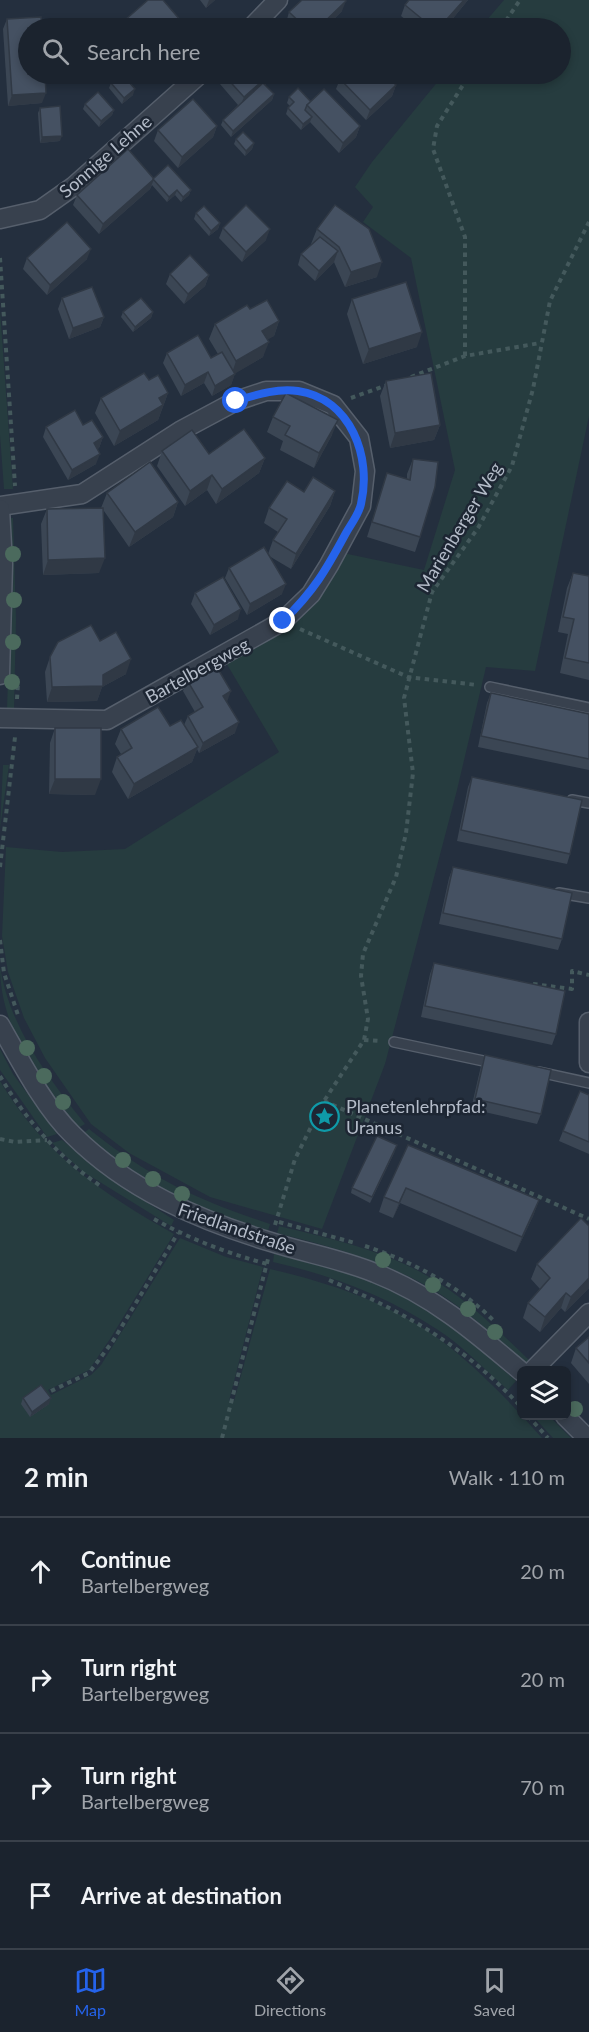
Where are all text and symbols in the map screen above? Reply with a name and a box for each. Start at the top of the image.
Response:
search box [18,18,571,84]
icon: search [39,35,72,68]
text: Search here [87,38,200,65]
street label: Sonnige Lehne [54,110,156,202]
route start [222,387,248,413]
street label: Marienberger Weg [412,458,506,596]
route end [269,607,295,633]
street label: Bartelbergweg [141,632,253,708]
place label: Planetenlehrpfad: Uranus [346,1095,485,1138]
place icon: Planetenlehrpfad: Uranus [309,1100,341,1132]
street label: Friedlandstraße [175,1198,299,1258]
map controls [517,1366,571,1420]
button: layers [517,1366,571,1420]
text: 2 min [24,1461,88,1493]
text: Walk · 110 m [449,1465,565,1489]
text: Continue [81,1546,171,1573]
icon: ahead [24,1555,57,1588]
text: 20 m [520,1559,565,1583]
text: Bartelbergweg [81,1573,209,1597]
text: Turn right [81,1654,176,1681]
icon: right [24,1663,57,1696]
text: 20 m [520,1667,565,1691]
text: Bartelbergweg [81,1681,209,1705]
text: Turn right [81,1762,176,1789]
icon: right [24,1771,57,1804]
text: 70 m [520,1775,565,1799]
text: Bartelbergweg [81,1789,209,1813]
icon: arrive [24,1879,57,1912]
text: Arrive at destination [81,1882,282,1909]
tab: Map [74,1964,107,2019]
tab: Directions [254,1964,326,2019]
tab: Saved [474,1964,515,2019]

